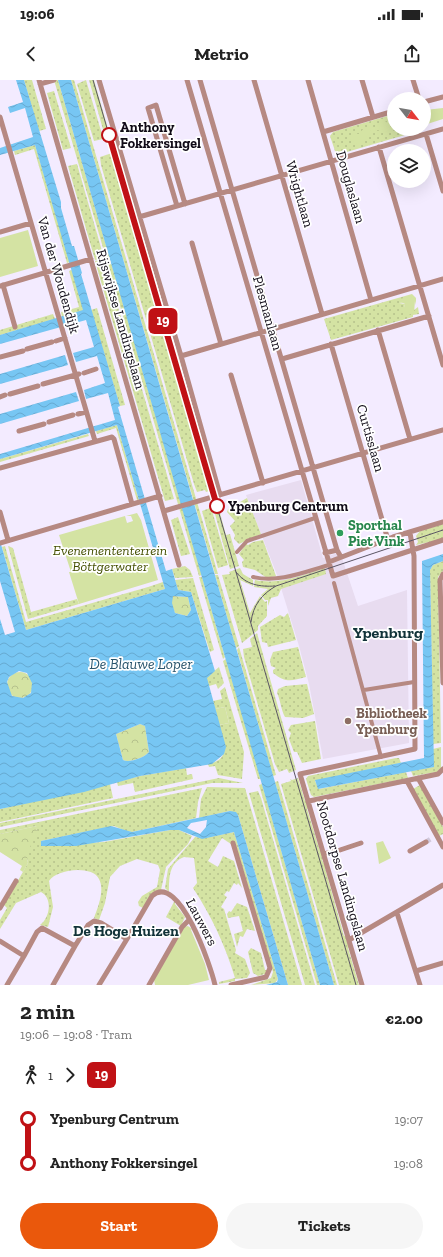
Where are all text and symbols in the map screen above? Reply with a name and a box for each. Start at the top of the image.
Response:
text: 19:06 [20,5,55,23]
icon: back [20,43,42,65]
text: Metrio [194,43,249,65]
icon: share [401,43,423,65]
north arrow [387,92,431,136]
map controls [387,92,431,188]
place label: Anthony Fokkersingel [120,119,201,152]
marker: Anthony Fokkersingel [101,127,117,143]
button: layers [387,144,431,188]
street label: Douglaslaan [332,149,369,225]
street label: Wrightlaan [282,159,317,229]
street label: Van der Woudendijk [33,214,84,336]
street label: Rijswijkse Landingslaan [92,247,149,391]
street label: Plesmanlaan [249,274,286,352]
line badge: 19 [145,308,181,334]
text: 19 [156,312,170,329]
street label: Curtisslaan [353,402,388,474]
marker: Ypenburg Centrum [209,498,225,514]
place label: Ypenburg Centrum [228,498,349,515]
place label: Sporthal Piet Vink [348,517,405,550]
marker: Sporthal Piet Vink [335,528,345,538]
park label: Evenemententerrein Böttgerwater [53,542,167,575]
district label: Ypenburg [353,623,423,642]
water label: De Blauwe Loper [89,655,193,673]
place label: Bibliotheek Ypenburg [356,705,427,738]
marker: Bibliotheek Ypenburg [343,716,353,726]
street label: Nootdorpse Landingslaan [313,799,372,953]
street label: Lauwers [182,896,221,949]
district label: De Hoge Huizen [73,922,179,940]
text: 2 min [20,998,75,1025]
text: €2.00 [385,1010,423,1028]
text: 19:06 – 19:08 · Tram [20,1027,132,1042]
icon: walk [20,1064,42,1086]
icon: forward [59,1064,81,1086]
text: 19 [95,1066,108,1083]
text: 1 [48,1068,53,1083]
text: Ypenburg Centrum [50,1110,179,1128]
text: 19:07 [395,1112,423,1127]
text: Anthony Fokkersingel [50,1154,197,1172]
text: 19:08 [394,1156,423,1171]
button: Start [20,1203,218,1249]
button: Tickets [226,1203,423,1249]

